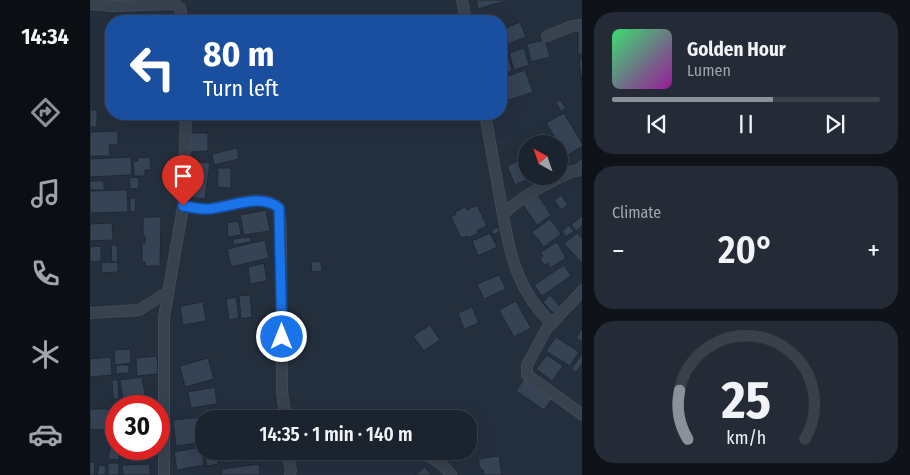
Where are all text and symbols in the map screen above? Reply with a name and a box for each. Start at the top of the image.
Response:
text: 14:34 [21,23,69,50]
text: 80 m [203,33,275,75]
icon: left [120,35,185,100]
text: Golden Hour [687,38,786,61]
text: Lumen [687,61,731,80]
text: Turn left [203,75,279,102]
icon: directions [28,95,63,130]
icon: previous [643,110,671,138]
icon: pause [732,110,760,138]
icon: next [821,110,849,138]
north arrow [518,135,568,185]
map controls [518,135,568,185]
pin [162,155,204,206]
icon: arrive [169,162,197,190]
icon: music [28,176,63,211]
text: Climate [612,203,661,222]
text: 20° [718,227,774,273]
text: − [612,234,625,267]
text: + [867,234,880,267]
icon: phone [28,256,63,291]
position arrow [255,310,307,362]
icon: climate [28,337,63,372]
text: 25 [720,369,771,432]
speed limit sign: 30 [105,395,170,460]
icon: car [28,417,63,452]
text: 14:35 · 1 min · 140 m [260,423,412,446]
text: km/h [726,427,766,449]

